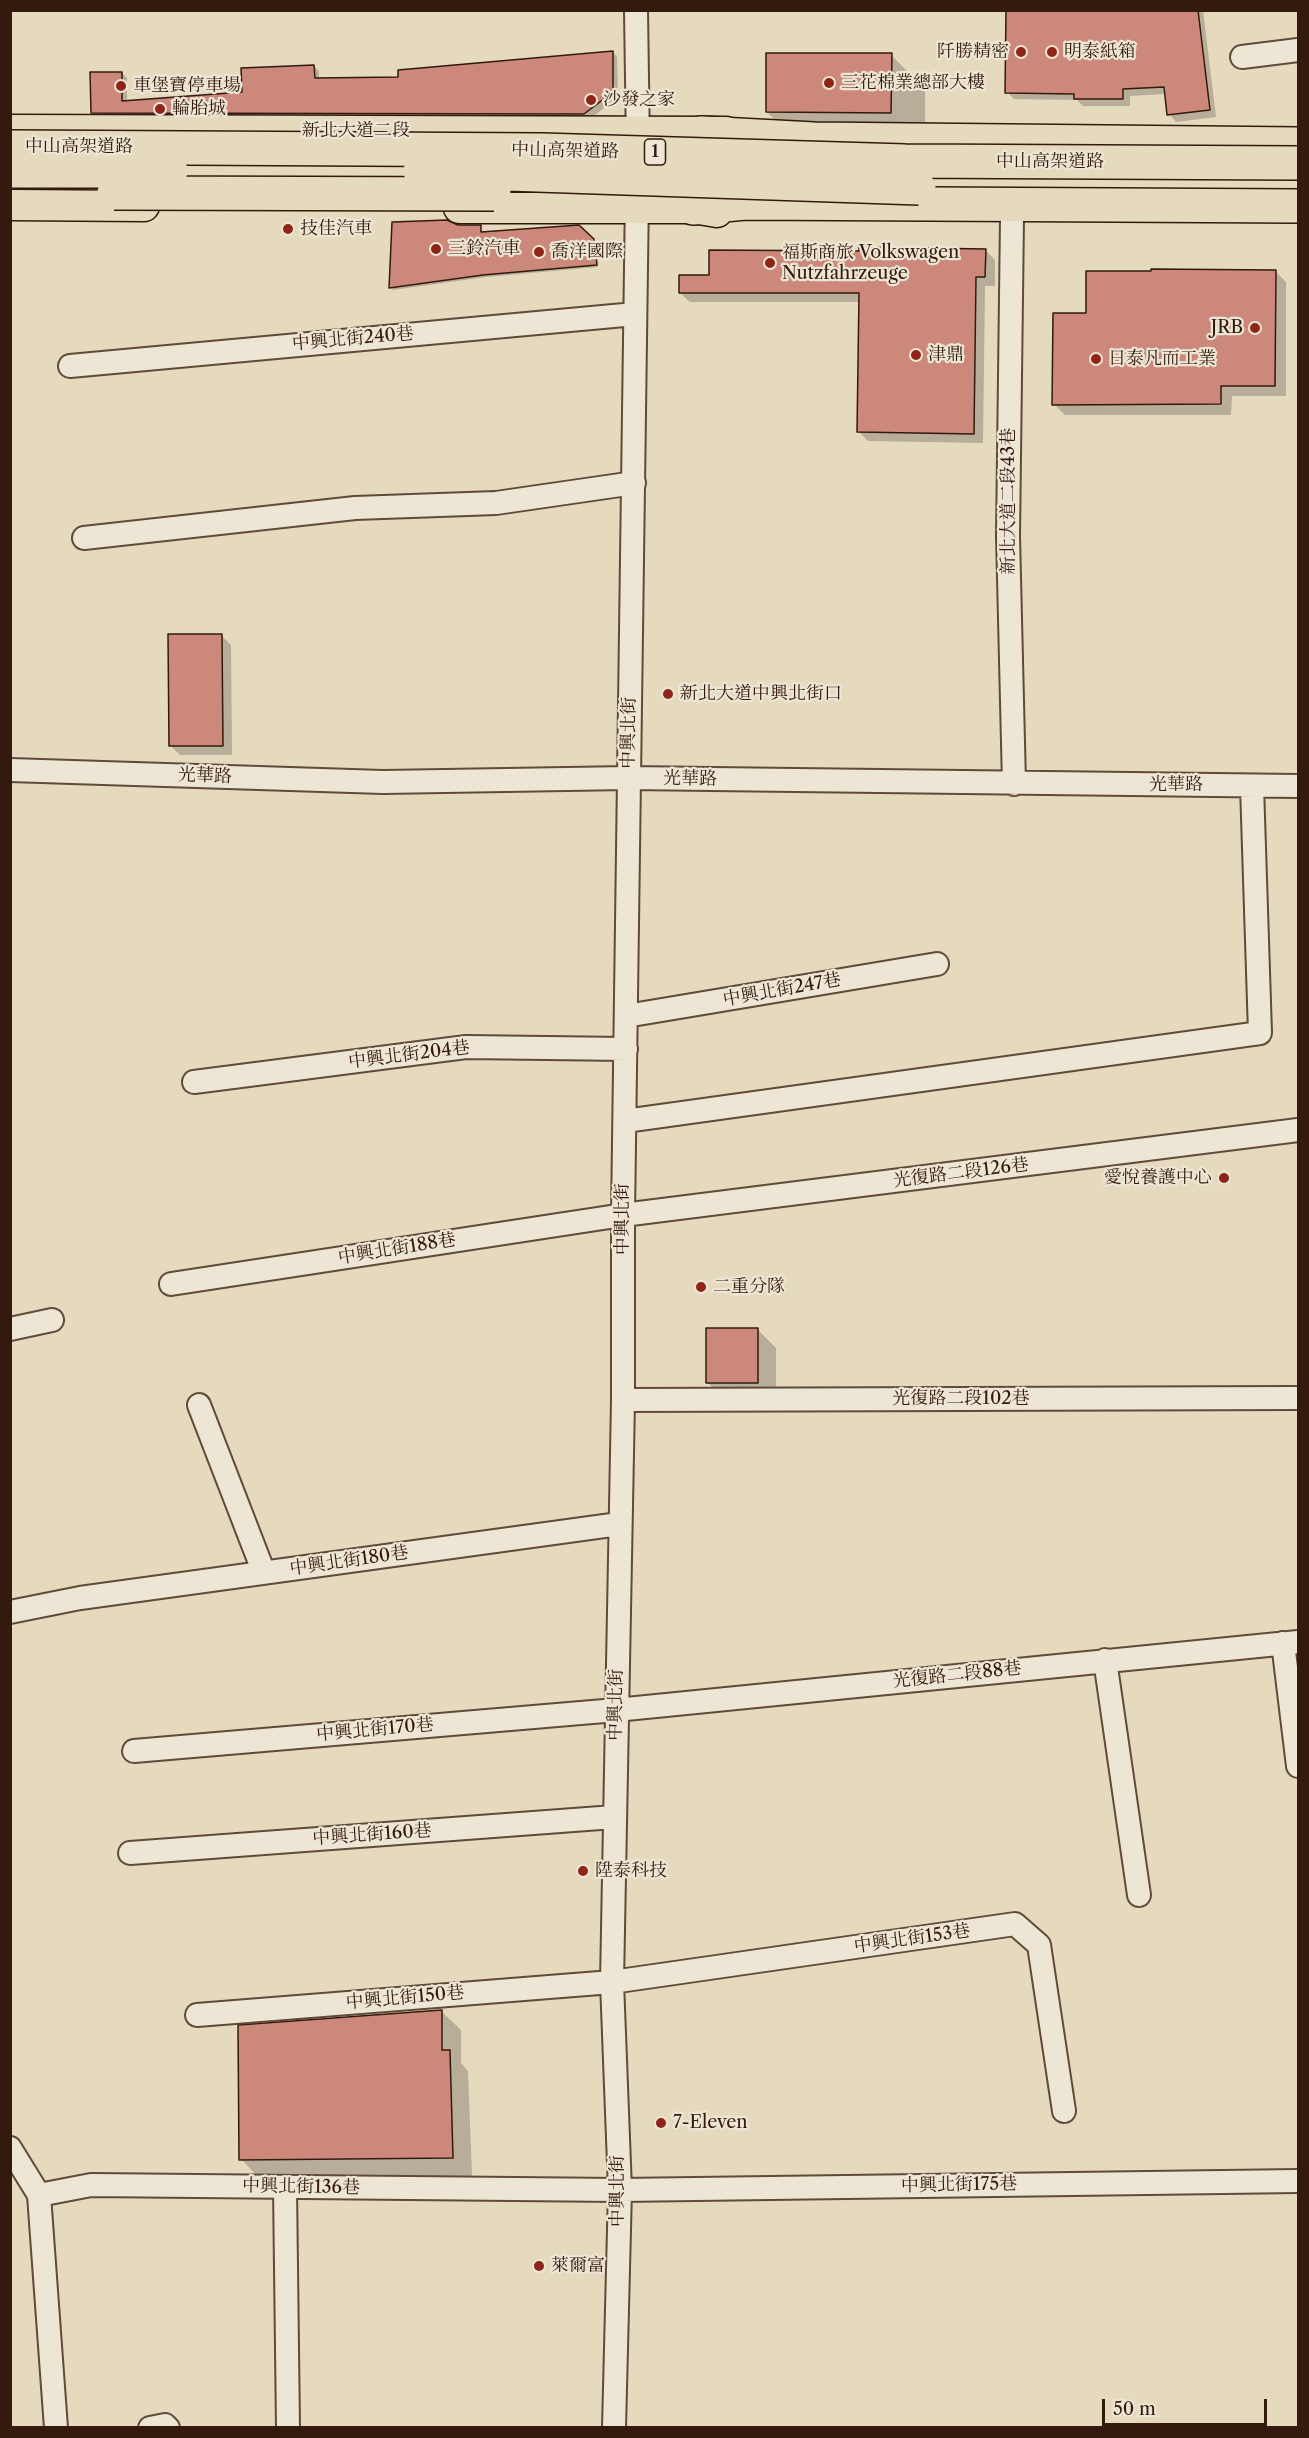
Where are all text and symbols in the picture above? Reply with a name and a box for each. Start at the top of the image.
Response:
place label: 阡勝精密 [937,41,1009,63]
place label: 明泰紙箱 [1064,41,1136,63]
marker: 阡勝精密 [1014,45,1028,59]
marker: 明泰紙箱 [1045,45,1059,59]
place label: 三花棉業總部大樓 [841,72,985,94]
place label: 車堡寶停車場 [133,75,241,97]
marker: 三花棉業總部大樓 [822,76,836,90]
marker: 車堡寶停車場 [114,79,128,93]
place label: 沙發之家 [603,89,675,111]
marker: 沙發之家 [584,93,598,107]
place label: 輪胎城 [172,98,226,120]
marker: 輪胎城 [153,102,167,116]
street label: 新北大道二段 [302,120,410,142]
street label: 中山高架道路 [25,136,133,158]
street label: 中山高架道路 [511,139,619,163]
road number: 1 [644,139,666,165]
street label: 中山高架道路 [996,151,1104,173]
place label: 技佳汽車 [300,218,372,240]
marker: 技佳汽車 [281,222,295,236]
place label: 三鈴汽車 [448,238,520,260]
place label: 喬洋國際 [551,241,623,263]
marker: 三鈴汽車 [429,242,443,256]
place label: 福斯商旅 Volkswagen Nutzfahrzeuge [782,242,959,284]
marker: 喬洋國際 [532,245,546,259]
marker: 福斯商旅 Volkswagen Nutzfahrzeuge [763,256,777,270]
place label: JRB [1211,317,1243,339]
marker: JRB [1248,321,1262,335]
street label: 中興北街240巷 [291,323,415,355]
place label: 津鼎 [928,344,964,366]
marker: 津鼎 [909,348,923,362]
place label: 日泰凡而工業 [1108,348,1216,370]
marker: 日泰凡而工業 [1089,352,1103,366]
street label: 新北大道二段43巷 [998,428,1020,574]
place label: 新北大道中興北街口 [680,683,842,705]
marker: 新北大道中興北街口 [661,687,675,701]
street label: 中興北街 [618,697,640,769]
street label: 光華路 [178,764,232,788]
street label: 光華路 [663,768,717,790]
street label: 光華路 [1149,774,1203,796]
street label: 中興北街247巷 [721,969,843,1011]
street label: 中興北街204巷 [347,1037,471,1073]
street label: 光復路二段126巷 [892,1154,1030,1192]
place label: 愛悅養護中心 [1104,1167,1212,1189]
marker: 愛悅養護中心 [1217,1171,1231,1185]
street label: 中興北街 [612,1183,634,1255]
street label: 中興北街188巷 [337,1229,457,1269]
place label: 二重分隊 [713,1276,785,1298]
marker: 二重分隊 [694,1280,708,1294]
street label: 光復路二段102巷 [892,1388,1030,1410]
street label: 中興北街180巷 [288,1542,410,1580]
street label: 光復路二段88巷 [892,1657,1022,1693]
street label: 中興北街 [605,1669,627,1741]
street label: 中興北街170巷 [315,1714,435,1746]
street label: 中興北街160巷 [312,1820,432,1850]
place label: 陞泰科技 [595,1860,667,1882]
marker: 陞泰科技 [576,1864,590,1878]
street label: 中興北街153巷 [852,1920,972,1958]
street label: 中興北街150巷 [345,1982,465,2014]
place label: 7-Eleven [673,2112,748,2134]
marker: 7-Eleven [654,2116,668,2130]
street label: 中興北街 [607,2155,629,2227]
street label: 中興北街175巷 [901,2173,1017,2197]
street label: 中興北街136巷 [242,2175,360,2199]
place label: 萊爾富 [551,2255,605,2277]
marker: 萊爾富 [532,2259,546,2273]
scale bar [1105,2387,1270,2425]
text: 50 m [1113,2398,1156,2420]

